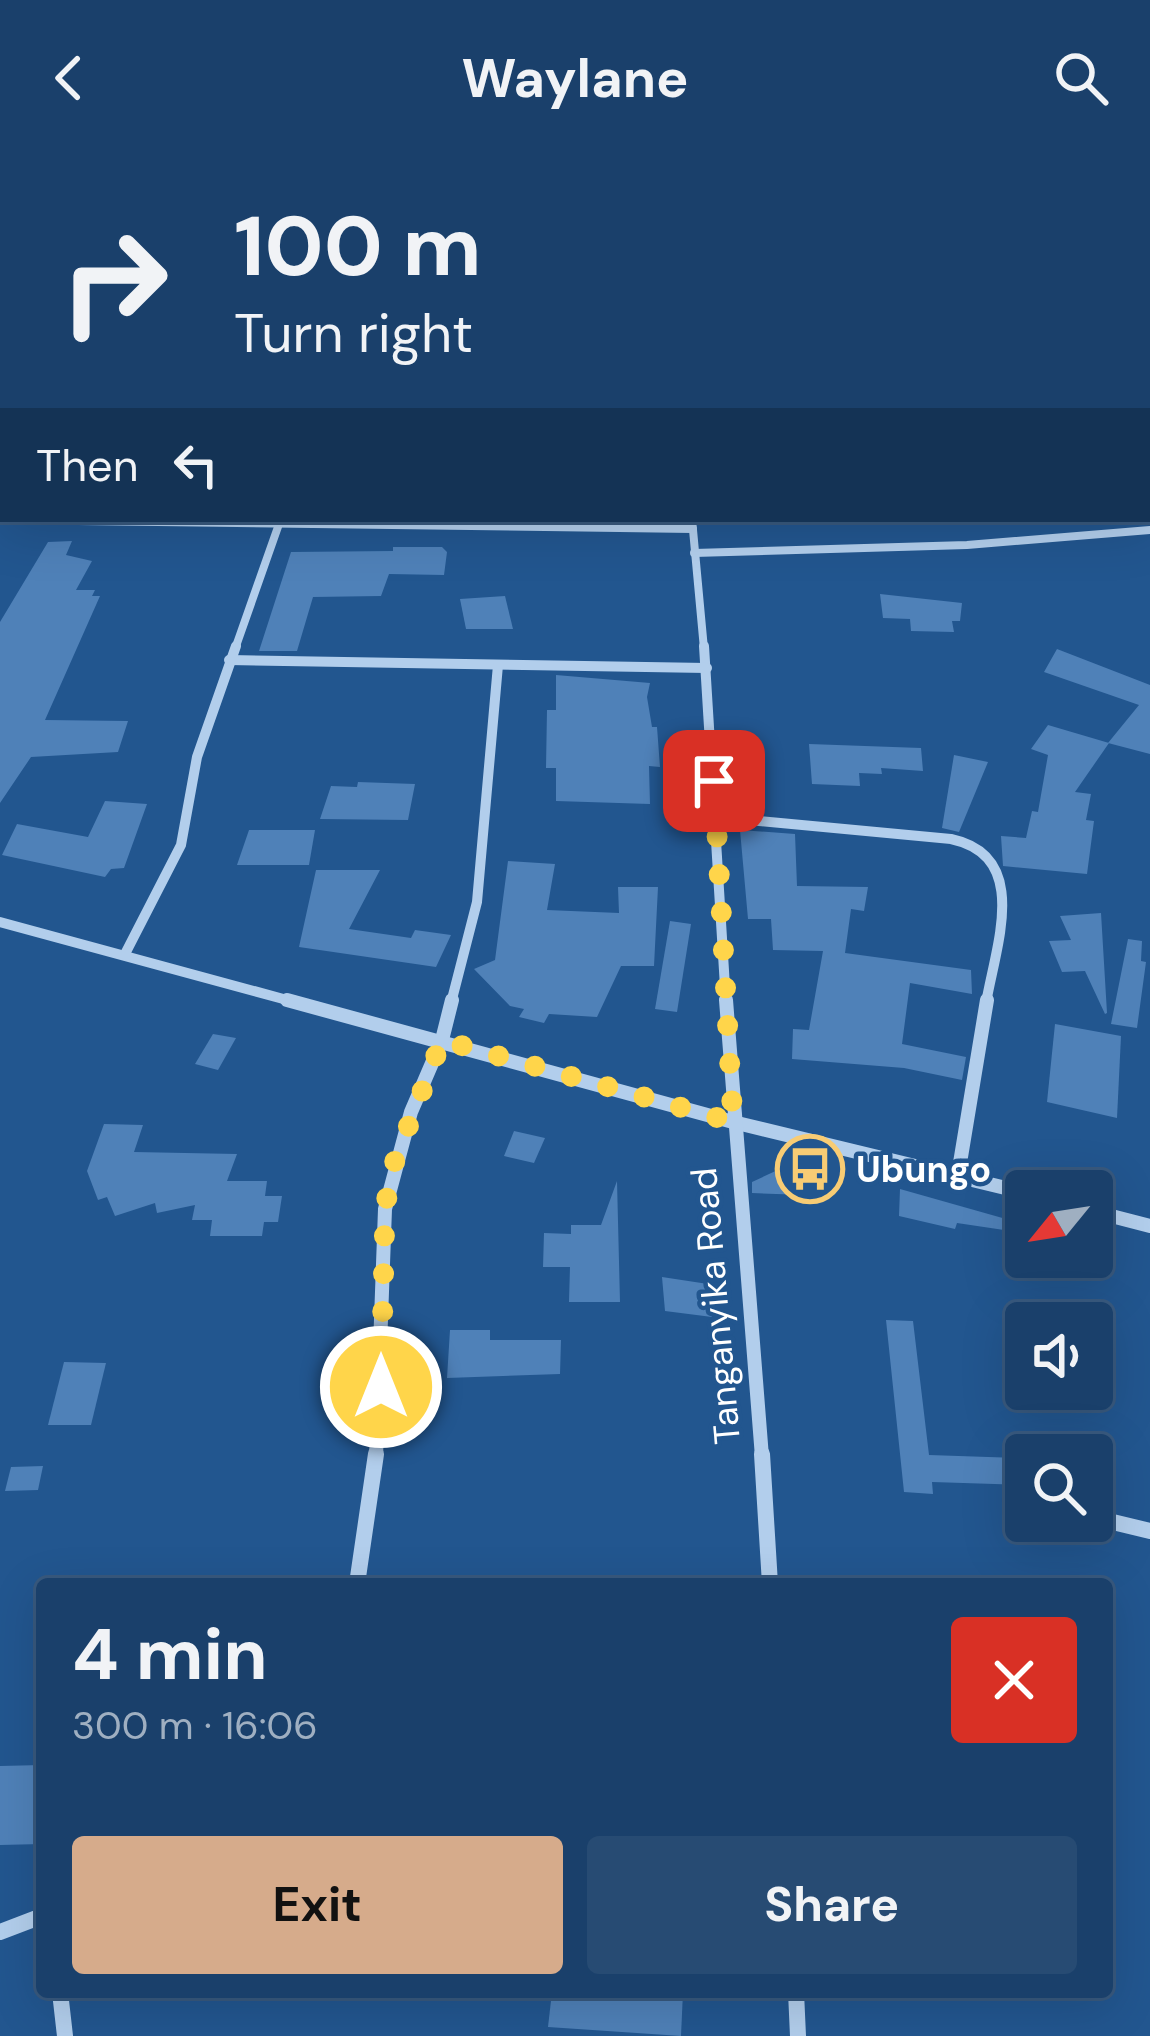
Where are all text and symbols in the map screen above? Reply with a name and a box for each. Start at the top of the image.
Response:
text: Waylane [462,43,688,114]
icon: back [36,45,102,111]
icon: search [1048,45,1114,111]
text: 100 m [234,192,482,301]
icon: right [36,204,192,360]
text: Turn right [234,298,473,369]
icon: left [163,432,229,498]
text: Then [36,436,139,495]
pin [663,730,765,832]
icon: arrive [681,748,747,814]
bus stop icon: Ubungo [775,1134,845,1204]
place label: Ubungo [856,1146,991,1193]
street label: Tanganyika Road [680,1166,751,1446]
north arrow [1005,1170,1113,1278]
map controls [1005,1170,1113,1542]
button: sound [1005,1302,1113,1410]
position arrow [318,1324,444,1450]
button: search [1005,1434,1113,1542]
text: 4 min [72,1608,268,1701]
button: close [951,1617,1077,1743]
text: 300 m · 16:06 [72,1700,318,1751]
button: Exit [72,1836,563,1974]
button: Share [587,1836,1077,1974]

